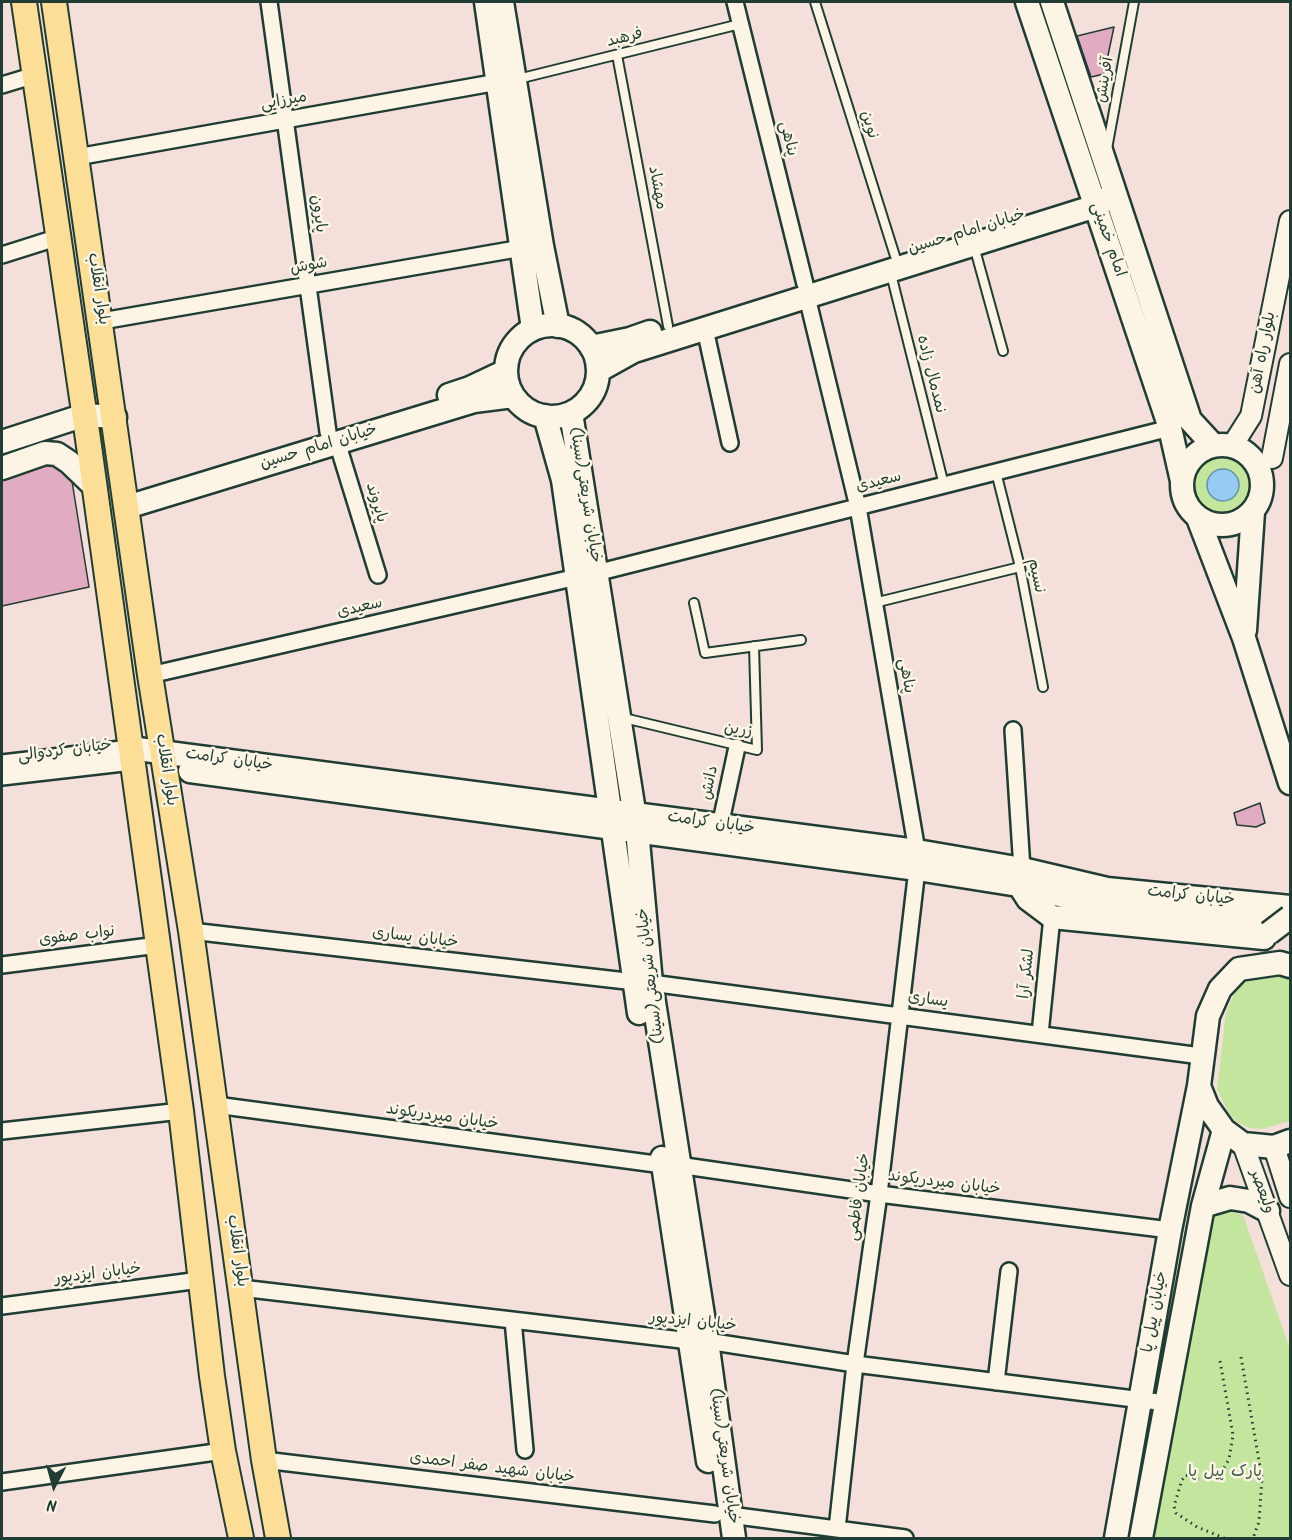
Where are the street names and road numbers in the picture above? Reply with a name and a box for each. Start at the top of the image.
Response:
street label: فرهبد [605,25,645,53]
street label: آفرینش [1093,56,1119,104]
street label: میرزایی [259,89,309,115]
street label: نوین [855,109,881,141]
street label: پناهی [773,120,801,158]
street label: مهشاد [642,165,670,211]
street label: پایرون [305,194,329,234]
street label: امام خمینی [1085,200,1129,280]
street label: خیابان امام حسین [906,206,1028,260]
street label: بلوار انقلاب [82,251,112,327]
street label: شوش [289,254,329,280]
street label: بلوار راه آهن [1247,310,1281,396]
street label: نمدمال زاده [911,334,949,416]
street label: خیابان امام حسین [258,421,380,475]
street label: خیابان شریعتی(سینا) [564,426,604,564]
street label: سعیدی [854,468,904,498]
street label: پایروند [360,481,390,525]
street label: نسیم [1022,557,1048,595]
street label: سعیدی [335,594,385,624]
street label: پناهی [892,657,918,695]
street label: زرین [723,720,753,742]
street label: بلوار انقلاب [150,732,180,808]
street label: خیابان کردوالی [17,737,113,767]
street label: خیابان کرامت [184,745,274,777]
street label: دانش [698,764,724,802]
street label: خیابان کرامت [666,808,756,840]
street label: خیابان کرامت [1146,883,1236,911]
street label: خیابان شریعتی(سینا) [634,907,670,1045]
street label: نواب صفوی [38,923,116,951]
street label: خیابان یساری [371,924,459,954]
street label: لشکر آرا [1016,948,1040,1000]
street label: یساری [907,989,949,1013]
street label: خیابان میردریکوند [385,1101,499,1135]
street label: خیابان فاطمی [844,1152,876,1242]
street label: خیابان میردریکوند [887,1168,1001,1200]
street label: ولیعصر [1244,1168,1278,1216]
street label: بلوار انقلاب [221,1214,251,1288]
street label: خیابان ایزدپور [54,1260,142,1290]
street label: خیابان پیل پا [1139,1270,1173,1354]
street label: خیابان ایزدپور [649,1309,737,1337]
street label: خیابان شریعتی(سینا) [704,1387,742,1525]
street label: خیابان شهید صفر احمدی [408,1449,576,1489]

